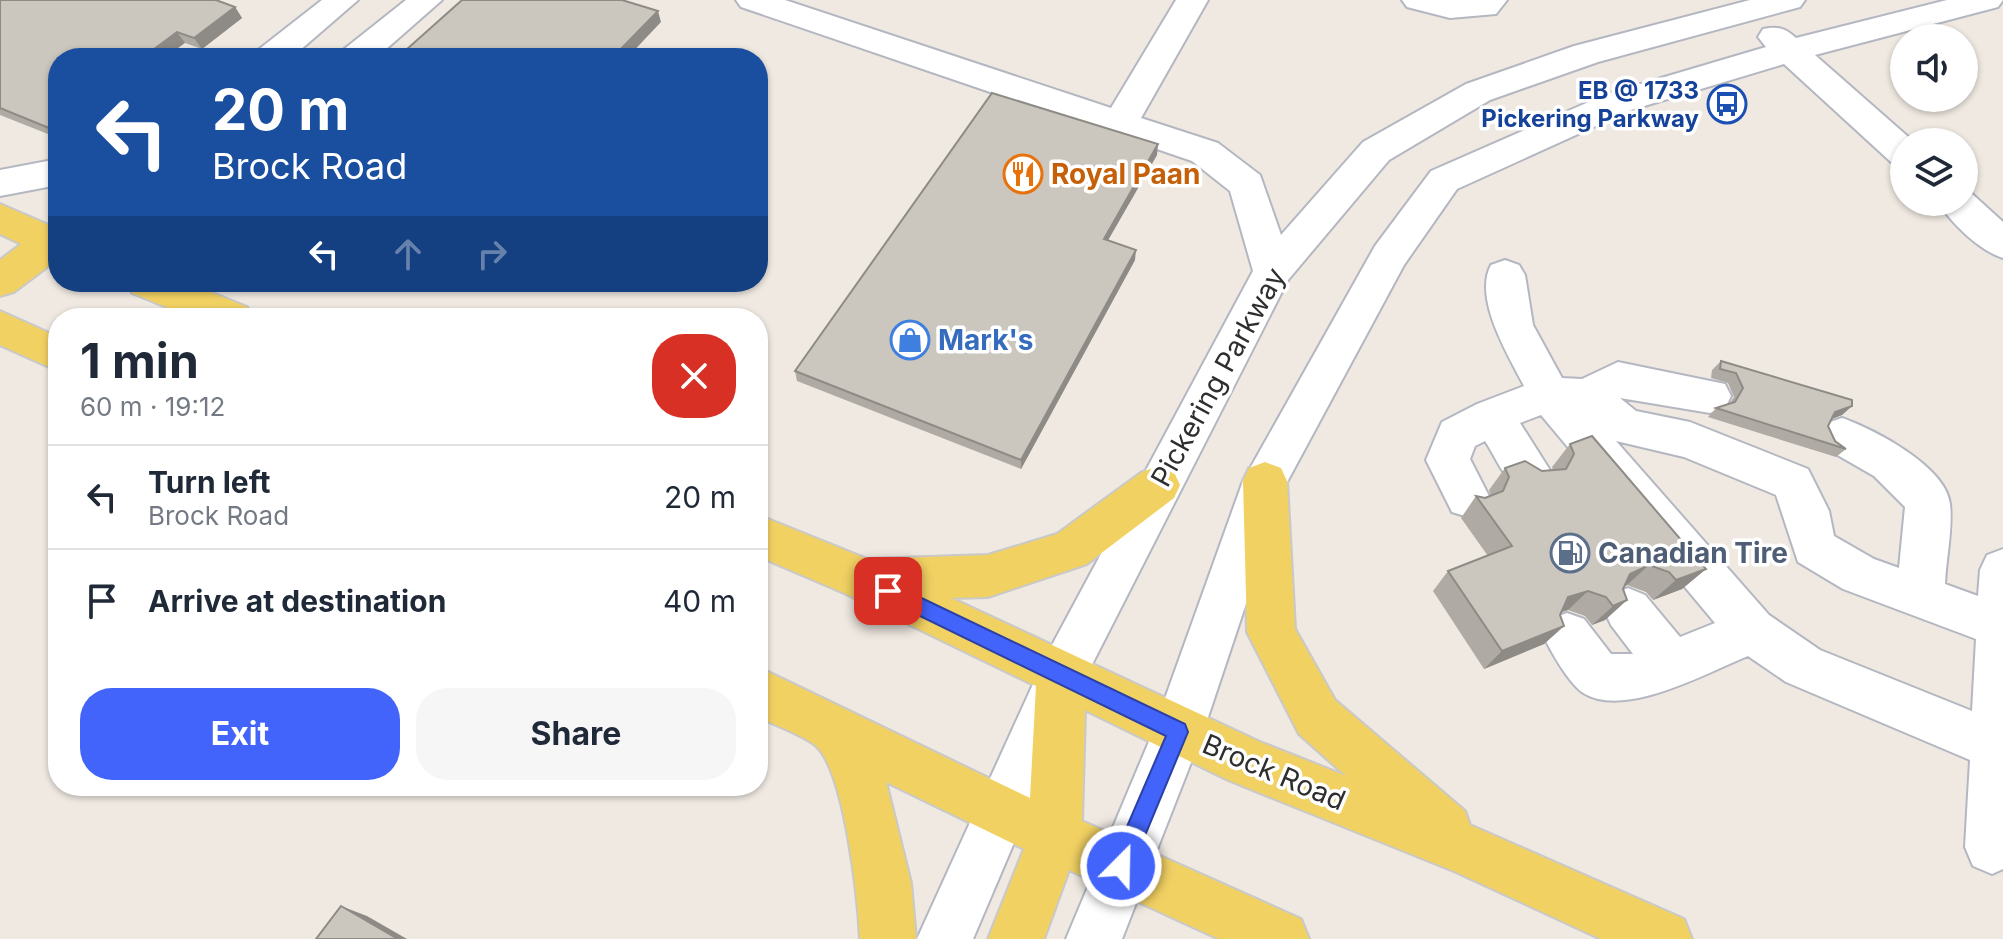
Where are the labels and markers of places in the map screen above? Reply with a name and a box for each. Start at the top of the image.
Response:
place label: EB @ 1733 Pickering Parkway [1481,76,1700,133]
bus stop icon: EB @ 1733 Pickering Parkway [1706,83,1748,125]
restaurant icon: Royal Paan [1002,153,1044,195]
place label: Royal Paan [1051,157,1201,191]
shop icon: Mark's [889,319,931,361]
place label: Mark's [938,323,1033,357]
fuel station icon: Canadian Tire [1549,532,1591,574]
place label: Canadian Tire [1598,536,1788,570]
pin [854,557,922,625]

